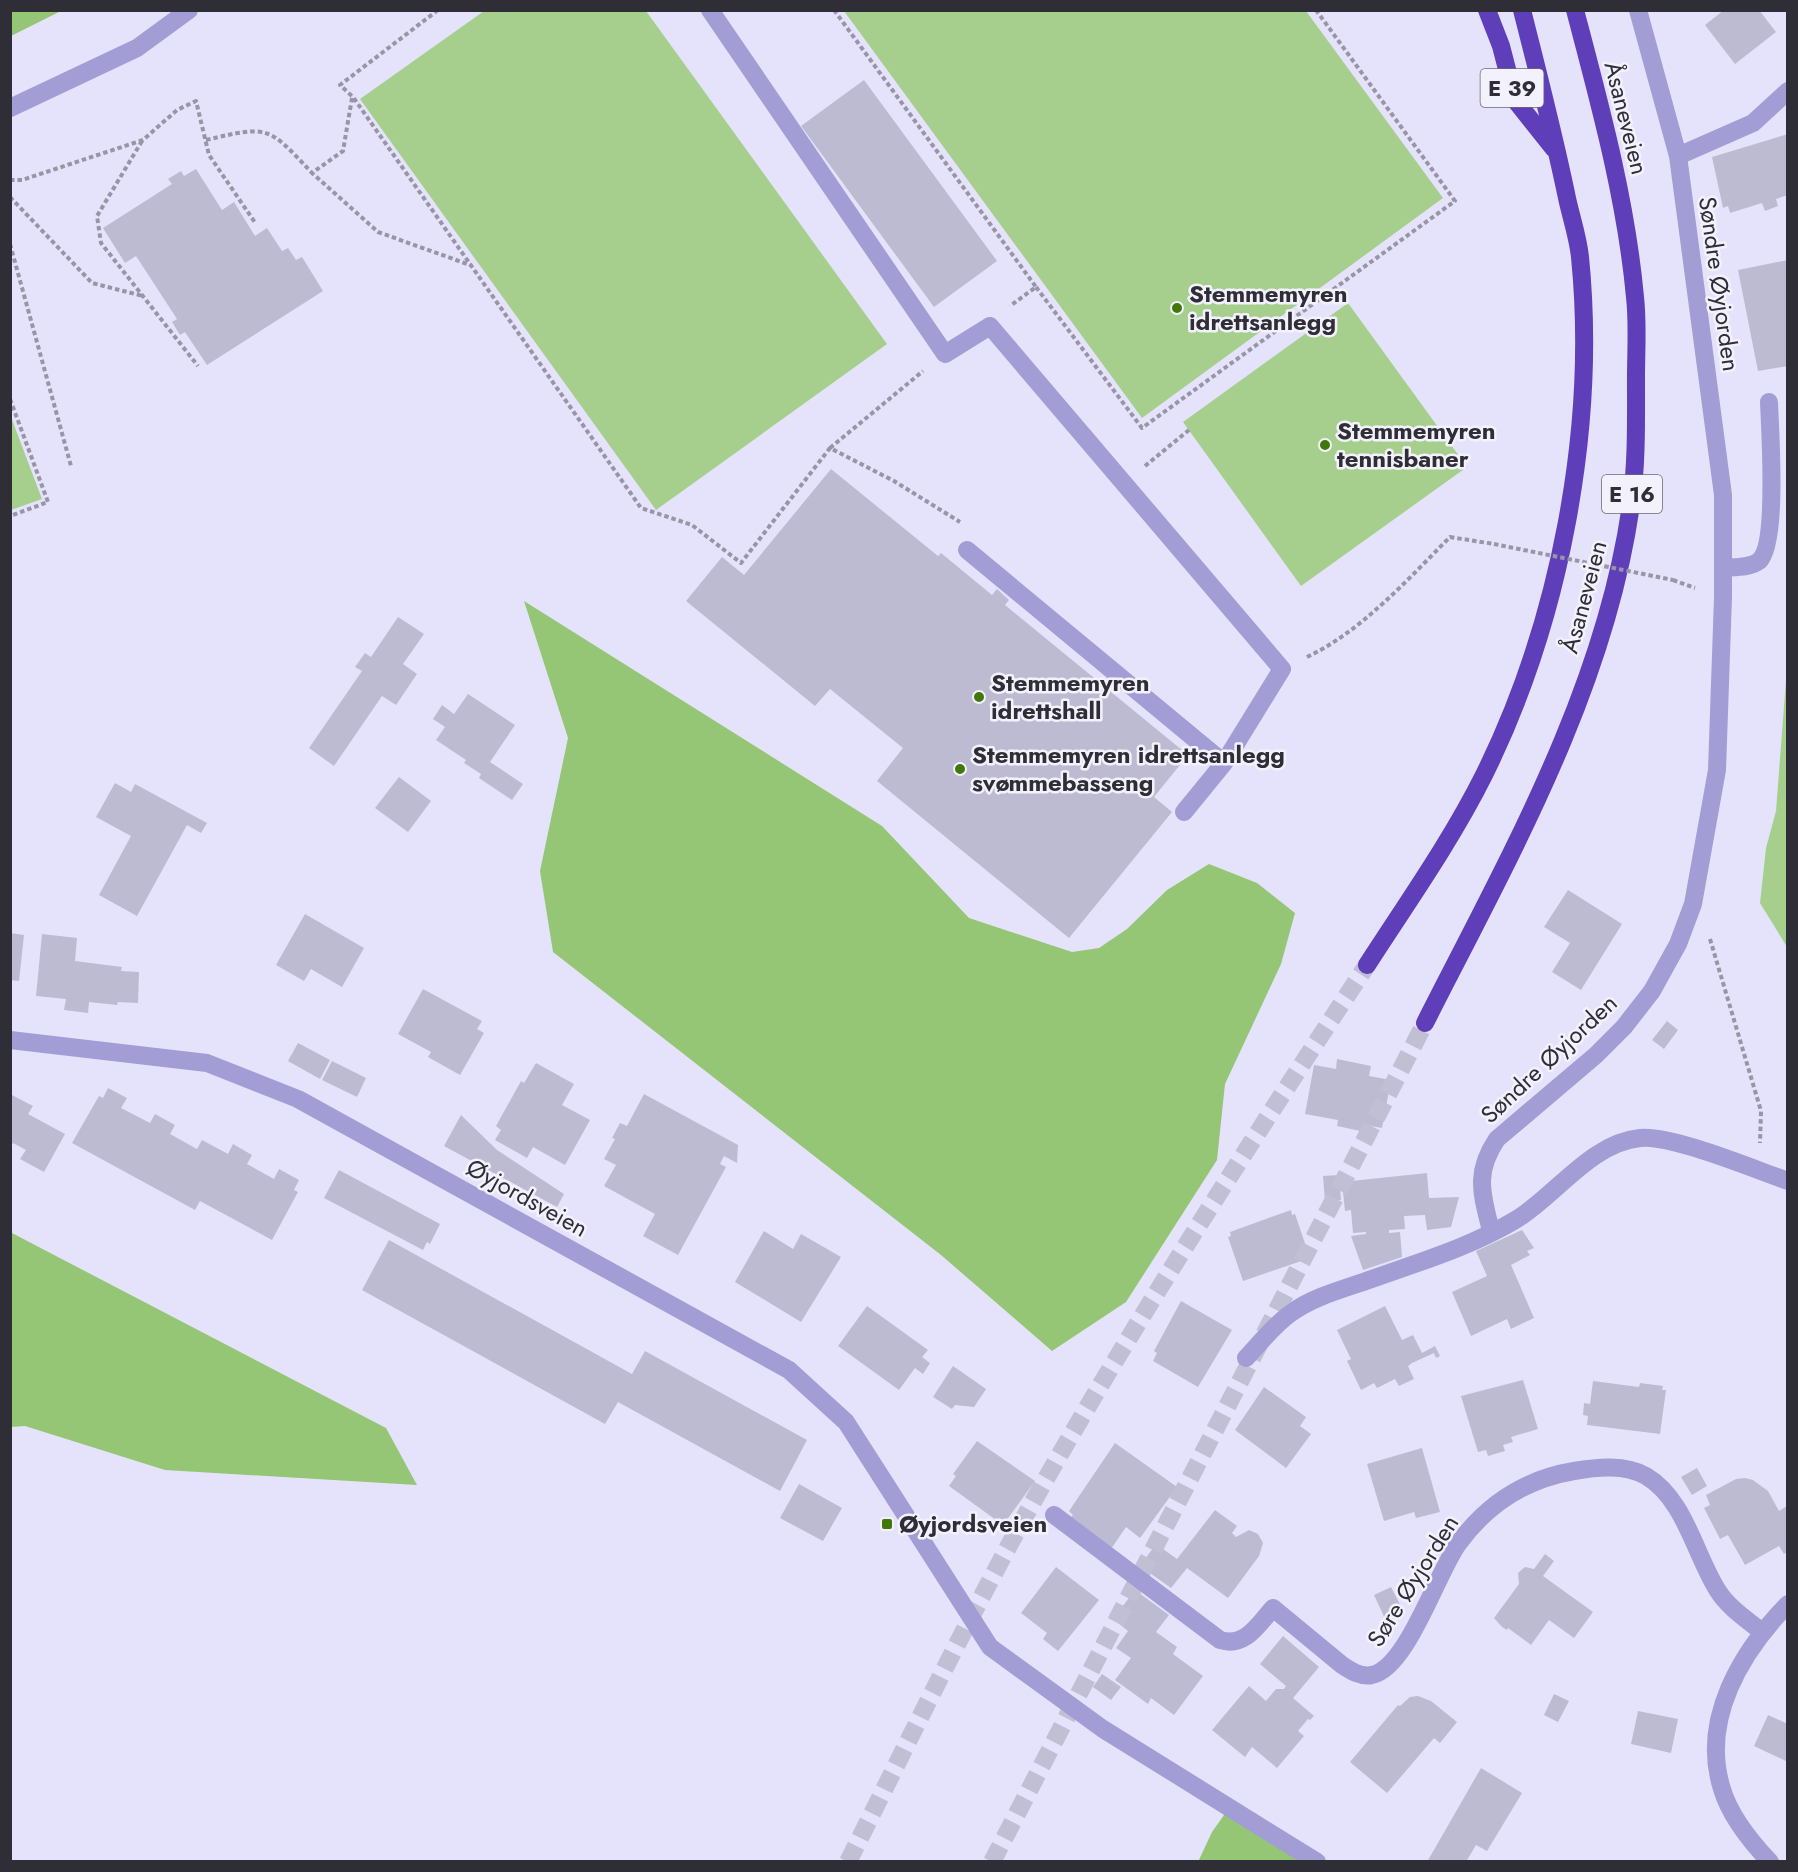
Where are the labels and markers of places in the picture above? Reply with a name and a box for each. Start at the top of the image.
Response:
place label: Stemmemyren idrettsanlegg [1189,276,1348,339]
marker: Stemmemyren idrettsanlegg [1170,301,1184,315]
place label: Stemmemyren tennisbaner [1337,413,1496,476]
marker: Stemmemyren tennisbaner [1318,438,1332,452]
place label: Stemmemyren idrettshall [991,665,1150,728]
marker: Stemmemyren idrettshall [972,690,986,704]
place label: Stemmemyren idrettsanlegg svømmebasseng [972,737,1285,800]
marker: Stemmemyren idrettsanlegg svømmebasseng [953,762,967,776]
place label: Øyjordsveien [899,1506,1047,1541]
marker: Øyjordsveien [880,1517,894,1531]

